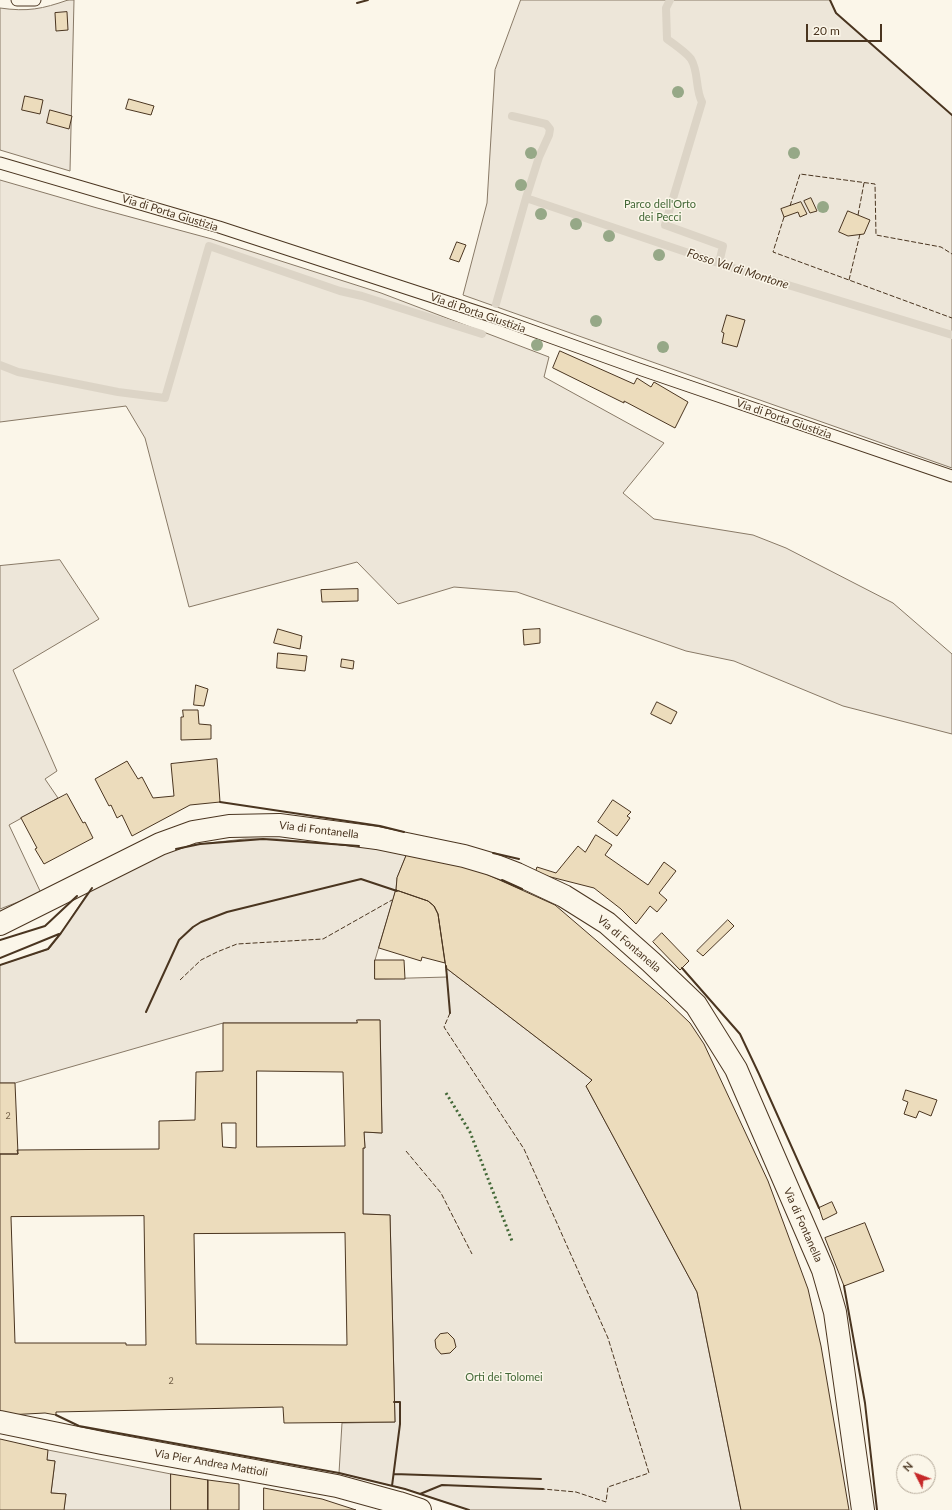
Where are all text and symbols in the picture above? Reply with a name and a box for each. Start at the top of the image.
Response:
scale bar [808,16,884,42]
text: 20 m [813,23,840,38]
street label: Via di Porta Giustizia [120,192,220,234]
park label: Parco dell'Orto dei Pecci [624,197,696,223]
water label: Fosso Val di Montone [685,246,791,292]
street label: Via di Porta Giustizia [429,290,527,336]
street label: Via di Porta Giustizia [735,396,833,442]
street label: Via di Fontanella [278,819,360,841]
street label: Via di Fontanella [594,913,664,975]
house number: 2 [5,1111,11,1121]
street label: Via di Fontanella [781,1186,825,1264]
park label: Orti dei Tolomei [465,1370,543,1384]
house number: 2 [168,1376,174,1386]
street label: Via Pier Andrea Mattioli [153,1447,269,1479]
north arrow [896,1454,936,1494]
text: N [900,1459,915,1474]

